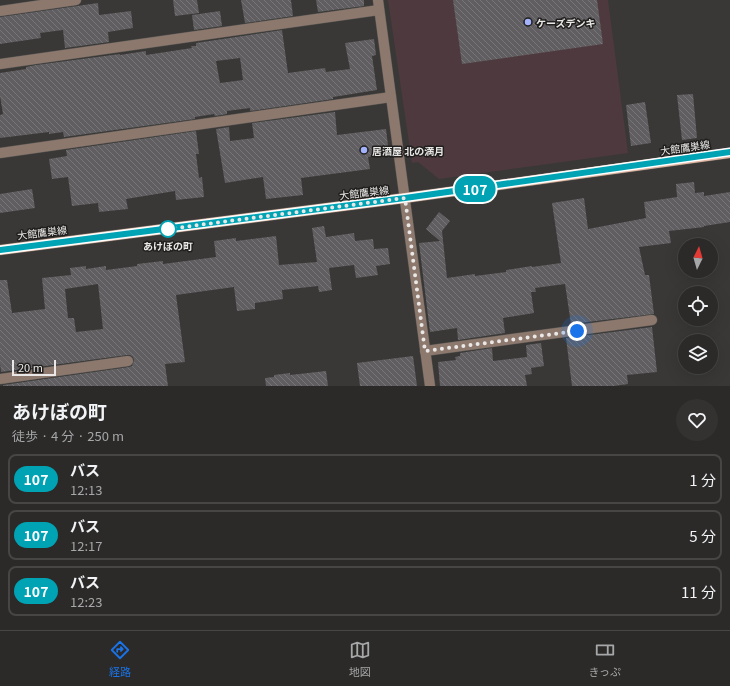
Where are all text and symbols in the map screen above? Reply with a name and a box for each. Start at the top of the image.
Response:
place label: ケーズデンキ [536,15,596,30]
marker: ケーズデンキ [523,17,533,27]
street label: 大館鷹巣線 [659,136,711,158]
place label: 居酒屋 北の満月 [372,143,444,158]
marker: 居酒屋 北の満月 [359,145,369,155]
line badge: 107 [452,176,498,202]
text: 107 [463,179,487,199]
street label: 大館鷹巣線 [338,182,390,202]
marker: あけぼの町 [159,220,177,238]
street label: 大館鷹巣線 [16,222,68,242]
place label: あけぼの町 [143,238,193,253]
north arrow [678,238,718,278]
map controls [678,238,718,374]
button: locate [678,286,718,326]
your location [567,321,587,341]
button: layers [678,334,718,374]
scale bar [12,358,56,377]
text: 20 m [18,359,43,375]
text: あけぼの町 [12,397,107,424]
button: heart [676,399,718,441]
text: 徒歩 · 4 分 · 250 m [12,426,124,445]
text: バス [70,459,100,480]
text: 107 [24,469,48,489]
text: 1 分 [689,469,716,490]
text: 12:13 [70,480,102,499]
text: バス [70,515,100,536]
text: 107 [24,525,48,545]
text: 5 分 [689,525,716,546]
text: 12:17 [70,536,102,555]
text: バス [70,571,100,592]
text: 107 [24,581,48,601]
text: 11 分 [681,581,716,602]
text: 12:23 [70,592,102,611]
tab: 経路 [109,639,131,679]
tab: 地図 [349,639,371,679]
tab: きっぷ [589,639,621,679]

